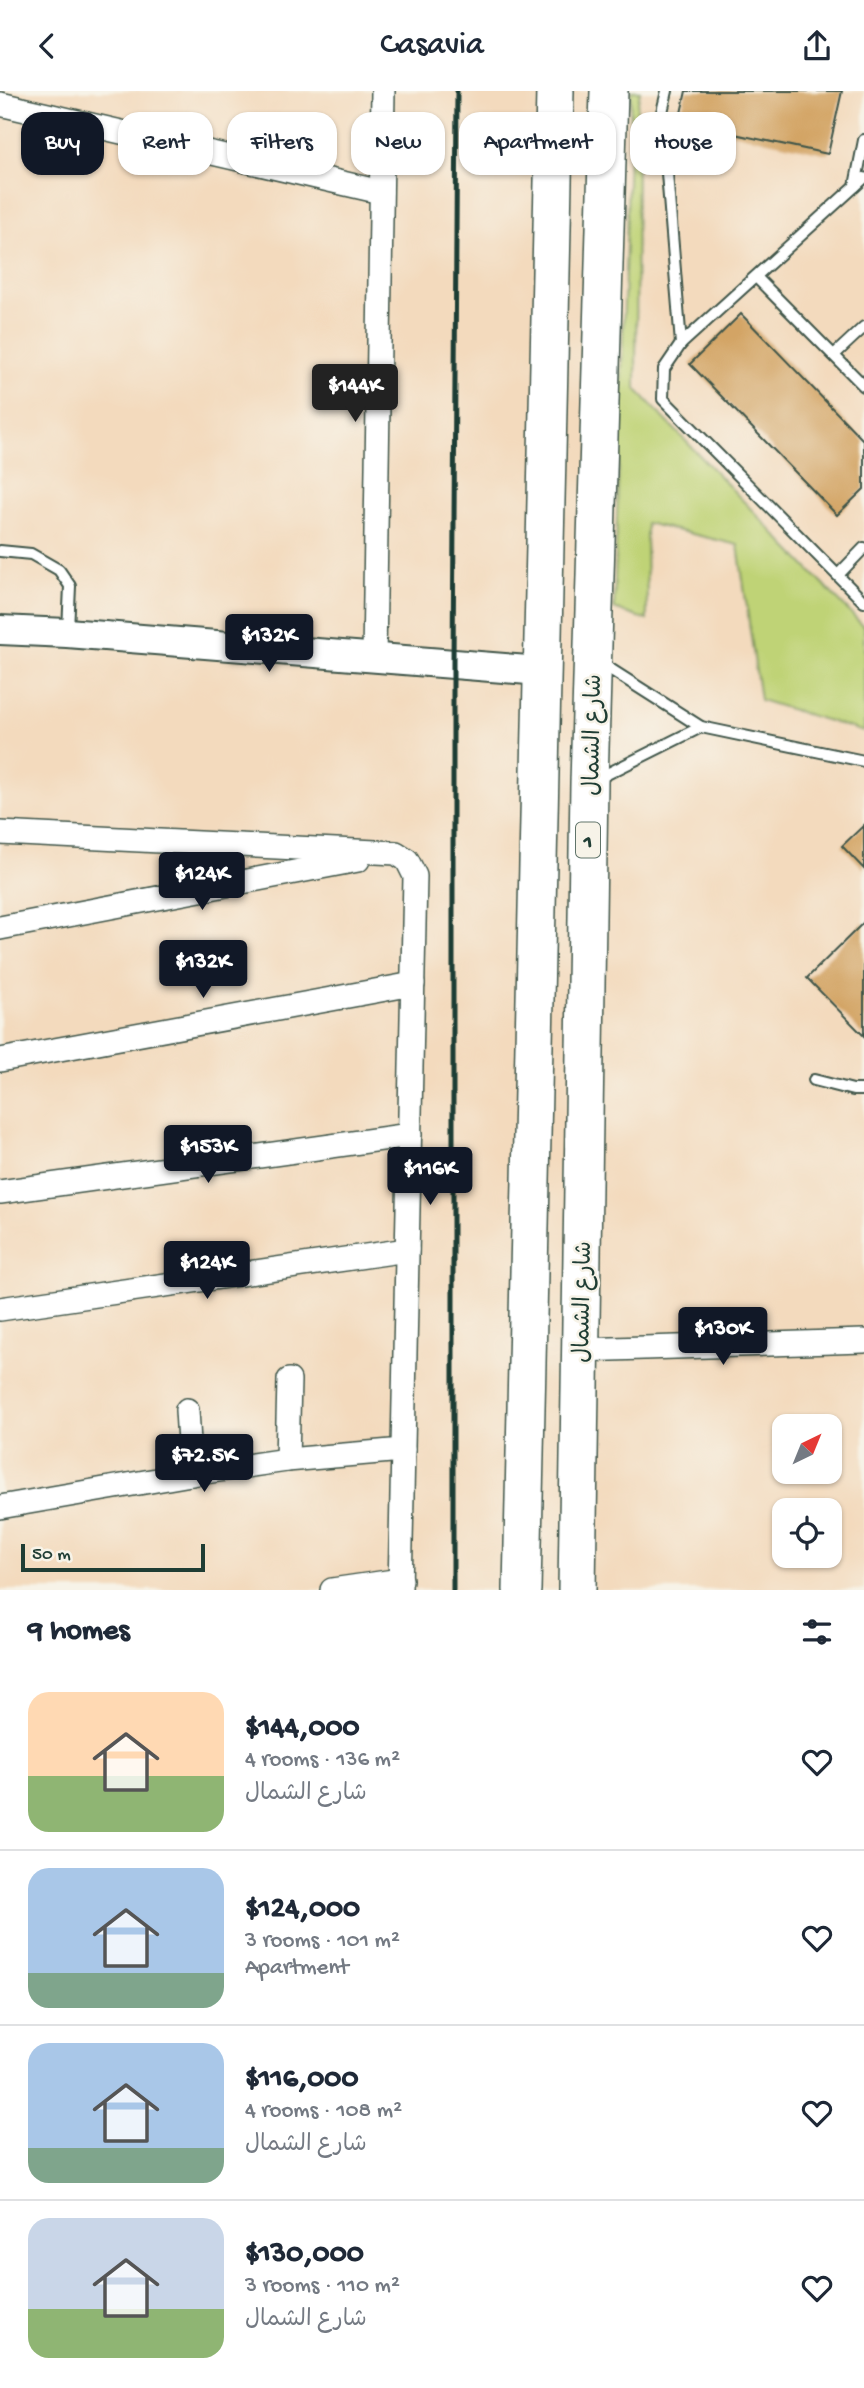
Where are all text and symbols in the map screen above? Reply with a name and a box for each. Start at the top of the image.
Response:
icon: back [28,27,66,65]
text: Casavia [380,27,484,65]
icon: share [798,27,836,65]
chip: Buy [21,112,104,175]
chip: Rent [118,112,213,175]
chip: Filters [227,112,337,175]
chip: New [351,112,445,175]
chip: Apartment [459,112,616,175]
chip: House [630,112,736,175]
pin: $144K [306,365,404,424]
text: $144K [328,373,382,400]
pin: $132K [220,615,318,674]
text: $132K [241,623,297,650]
street label: شارع الشمال [580,674,609,796]
road number: 1 [576,823,600,857]
pin: $124K [153,853,251,912]
text: $124K [175,861,229,888]
pin: $132K [154,941,252,1000]
text: $132K [175,949,231,976]
pin: $153K [159,1125,257,1185]
text: $153K [180,1134,236,1161]
pin: $116K [381,1147,479,1207]
text: $116K [403,1156,457,1183]
pin: $124K [158,1241,256,1301]
street label: شارع الشمال [570,1241,599,1363]
text: $124K [180,1250,234,1277]
pin: $130K [674,1307,772,1367]
text: $130K [694,1316,752,1343]
north arrow [772,1414,842,1484]
map controls [772,1414,842,1568]
pin: $72.5K [147,1435,261,1494]
text: $72.5K [171,1443,237,1470]
button: locate [772,1498,842,1568]
scale bar [21,1541,205,1573]
text: 50 m [32,1544,71,1567]
icon: filters [798,1613,836,1651]
text: 9 homes [28,1615,130,1650]
text: $144,000 [245,1712,360,1747]
icon: home [84,1720,168,1804]
icon: heart [798,1743,836,1781]
text: 4 rooms · 136 m² [245,1747,400,1774]
text: شارع الشمال [245,1781,367,1808]
text: $124,000 [245,1893,360,1928]
icon: home [84,1896,168,1980]
icon: heart [798,1919,836,1957]
text: 3 rooms · 101 m² [245,1928,400,1955]
text: Apartment [245,1955,349,1982]
text: $116,000 [245,2063,358,2098]
icon: home [84,2071,168,2155]
icon: heart [798,2094,836,2132]
text: 4 rooms · 108 m² [245,2098,402,2125]
text: شارع الشمال [245,2132,367,2159]
text: $130,000 [245,2238,364,2273]
icon: home [84,2246,168,2330]
icon: heart [798,2269,836,2307]
text: 3 rooms · 110 m² [245,2273,400,2300]
text: شارع الشمال [245,2307,367,2334]

